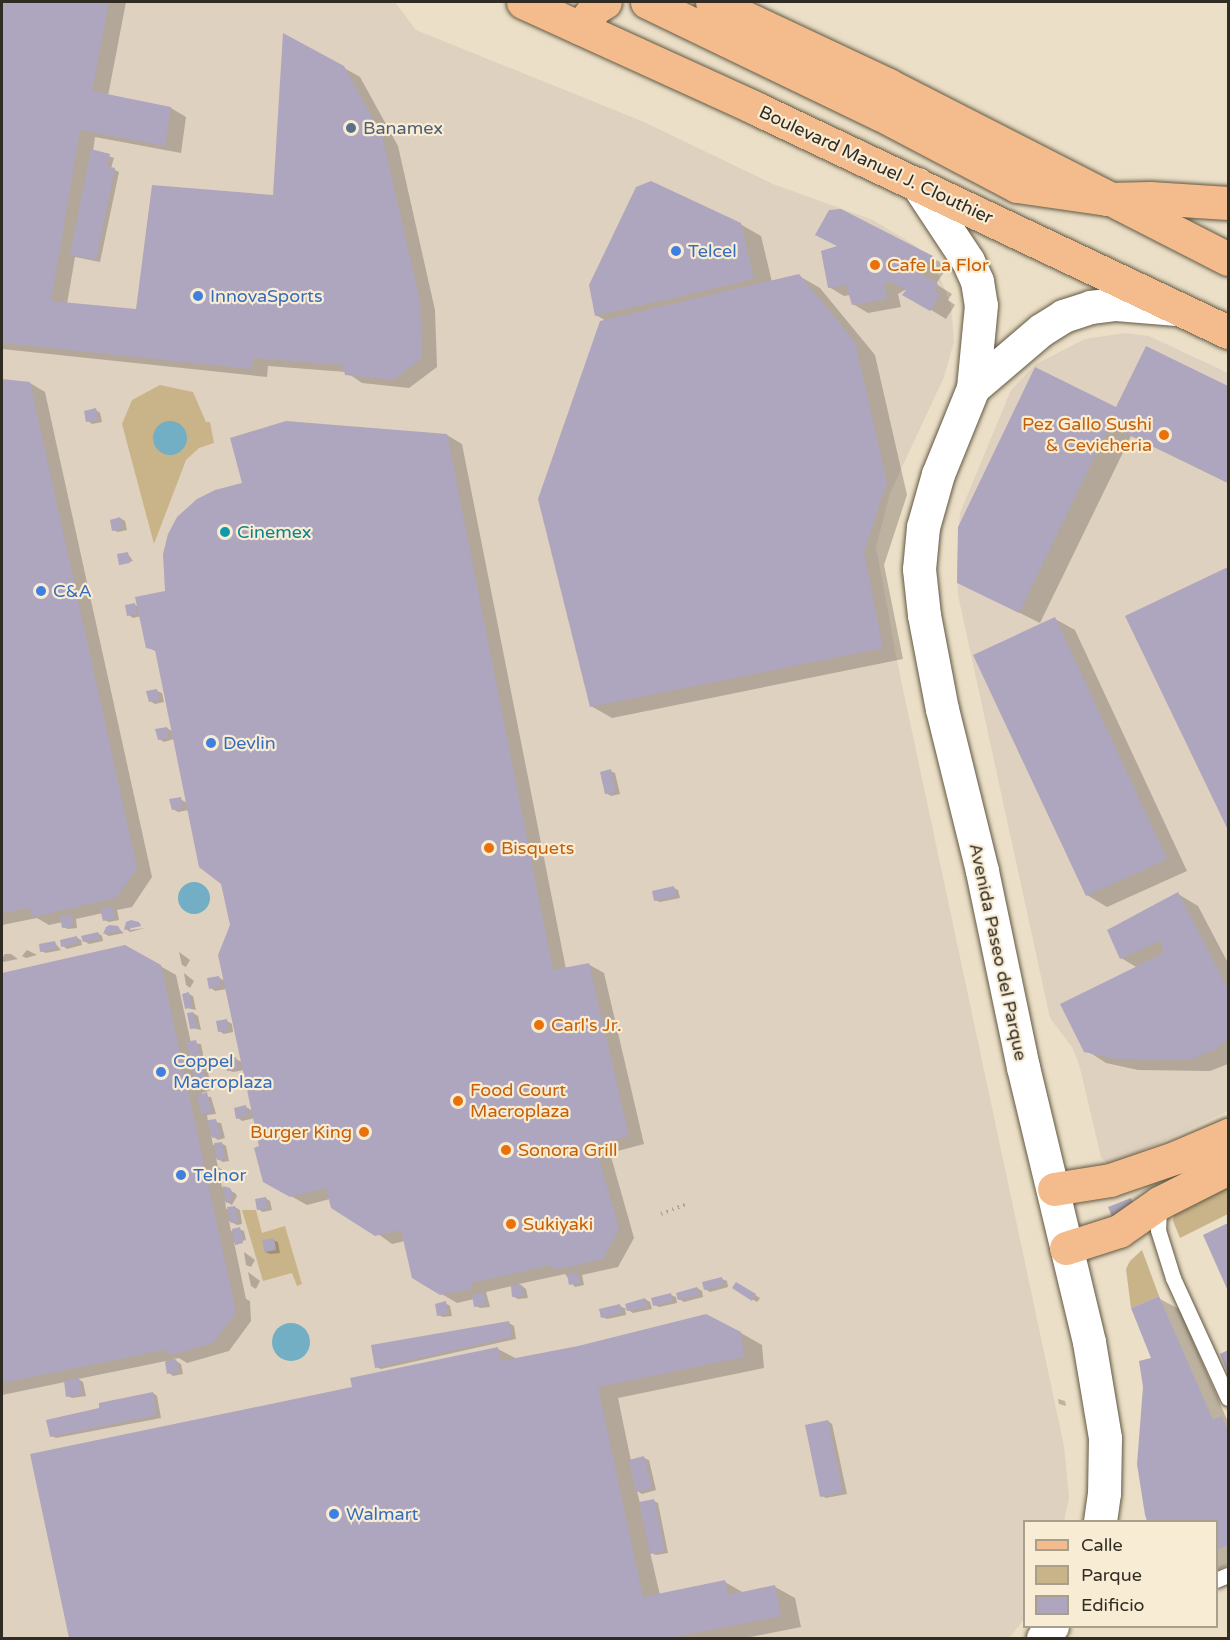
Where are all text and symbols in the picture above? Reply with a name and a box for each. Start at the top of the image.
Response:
street label: Boulevard Manuel J. Clouthier [756,101,996,229]
place label: Banamex [363,117,443,139]
marker: Banamex [344,121,358,135]
place label: Telcel [688,240,737,262]
marker: Telcel [669,244,683,258]
place label: Cafe La Flor [887,254,989,276]
marker: Cafe La Flor [868,258,882,272]
place label: InnovaSports [210,285,323,307]
marker: InnovaSports [191,289,205,303]
place label: Pez Gallo Sushi & Cevicheria [1022,414,1152,456]
marker: Pez Gallo Sushi & Cevicheria [1157,428,1171,442]
place label: Cinemex [237,521,311,543]
marker: Cinemex [218,525,232,539]
place label: C&A [53,580,92,602]
marker: C&A [34,584,48,598]
place label: Devlin [223,732,276,754]
marker: Devlin [204,736,218,750]
place label: Bisquets [501,837,574,859]
marker: Bisquets [482,841,496,855]
street label: Avenida Paseo del Parque [964,841,1032,1063]
place label: Carl's Jr. [551,1014,622,1036]
marker: Carl's Jr. [532,1018,546,1032]
place label: Coppel Macroplaza [173,1051,273,1094]
marker: Coppel Macroplaza [154,1065,168,1079]
place label: Food Court Macroplaza [470,1080,570,1122]
marker: Food Court Macroplaza [451,1094,465,1108]
place label: Burger King [250,1121,352,1143]
marker: Burger King [357,1125,371,1139]
place label: Sonora Grill [518,1139,618,1161]
marker: Sonora Grill [499,1143,513,1157]
place label: Telnor [193,1164,246,1186]
marker: Telnor [174,1168,188,1182]
place label: Sukiyaki [523,1213,593,1235]
marker: Sukiyaki [504,1217,518,1231]
place label: Walmart [346,1503,418,1525]
marker: Walmart [327,1507,341,1521]
legend [1023,1520,1218,1628]
text: Calle [1081,1534,1123,1556]
text: Parque [1081,1564,1142,1586]
text: Edificio [1081,1594,1145,1616]

